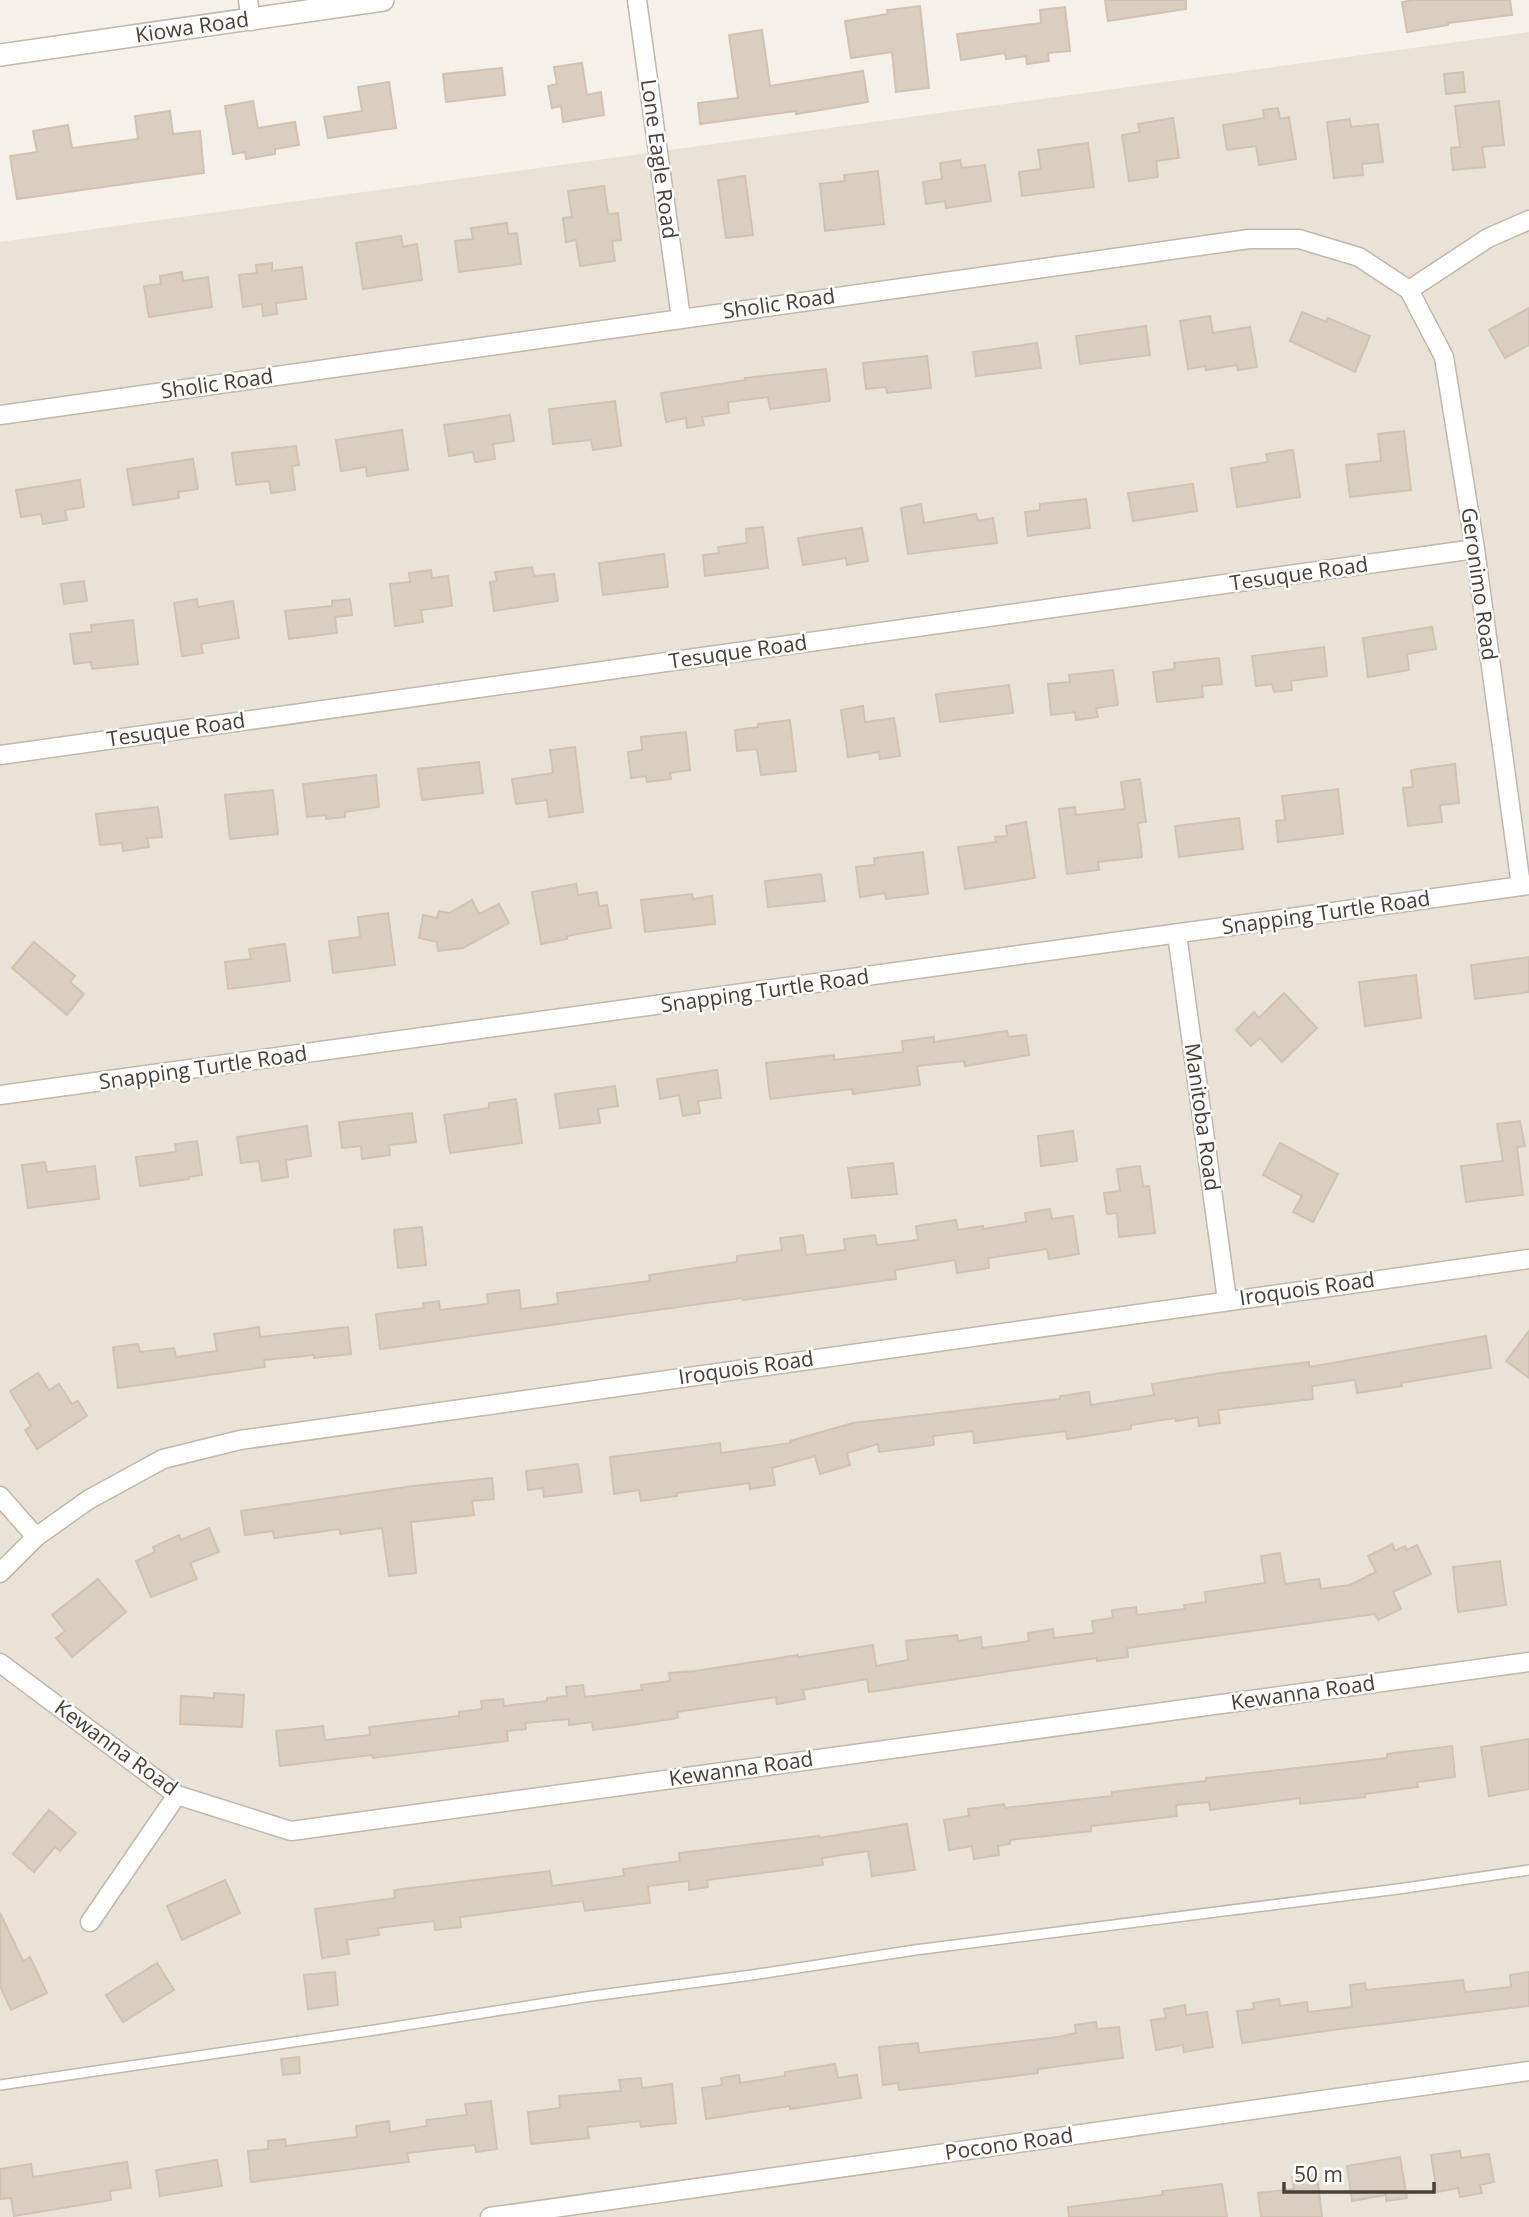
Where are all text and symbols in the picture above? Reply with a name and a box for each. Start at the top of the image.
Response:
street label: Kiowa Road [133,4,250,48]
street label: Lone Eagle Road [635,77,685,241]
street label: Sholic Road [721,281,837,325]
street label: Sholic Road [159,361,275,405]
street label: Geronimo Road [1455,506,1505,662]
street label: Tesuque Road [1228,549,1370,597]
street label: Tesuque Road [667,627,809,675]
street label: Tesuque Road [105,705,247,753]
street label: Snapping Turtle Road [1220,884,1432,940]
street label: Snapping Turtle Road [659,962,871,1018]
street label: Snapping Turtle Road [97,1039,309,1095]
street label: Manitoba Road [1179,1041,1227,1193]
street label: Iroquois Road [1237,1265,1376,1311]
street label: Iroquois Road [676,1344,815,1390]
street label: Kewanna Road [1229,1668,1377,1716]
street label: Kewanna Road [49,1693,184,1801]
street label: Kewanna Road [667,1744,815,1792]
street label: Pocono Road [943,2120,1075,2166]
scale bar [1284,2150,1434,2194]
text: 50 m [1294,2160,1343,2188]

